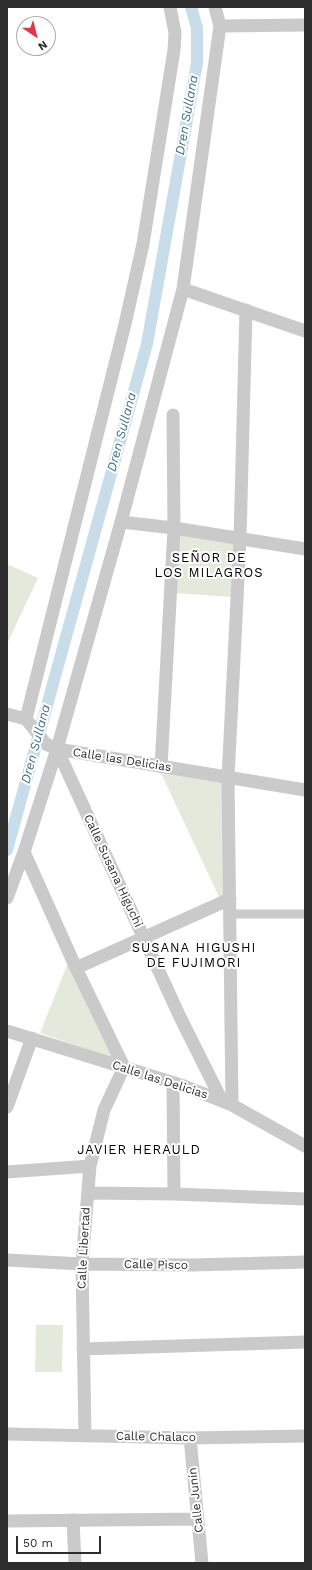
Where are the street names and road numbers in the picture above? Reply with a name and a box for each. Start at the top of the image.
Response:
street label: Calle las Delicias [72,745,172,775]
street label: Calle Susana Higuchi [80,812,146,930]
street label: Calle las Delicias [110,1058,210,1102]
street label: Calle Libertad [75,1207,93,1289]
street label: Calle Pisco [124,1257,188,1273]
street label: Calle Chalaco [116,1429,196,1445]
street label: Calle Junín [185,1467,207,1533]

